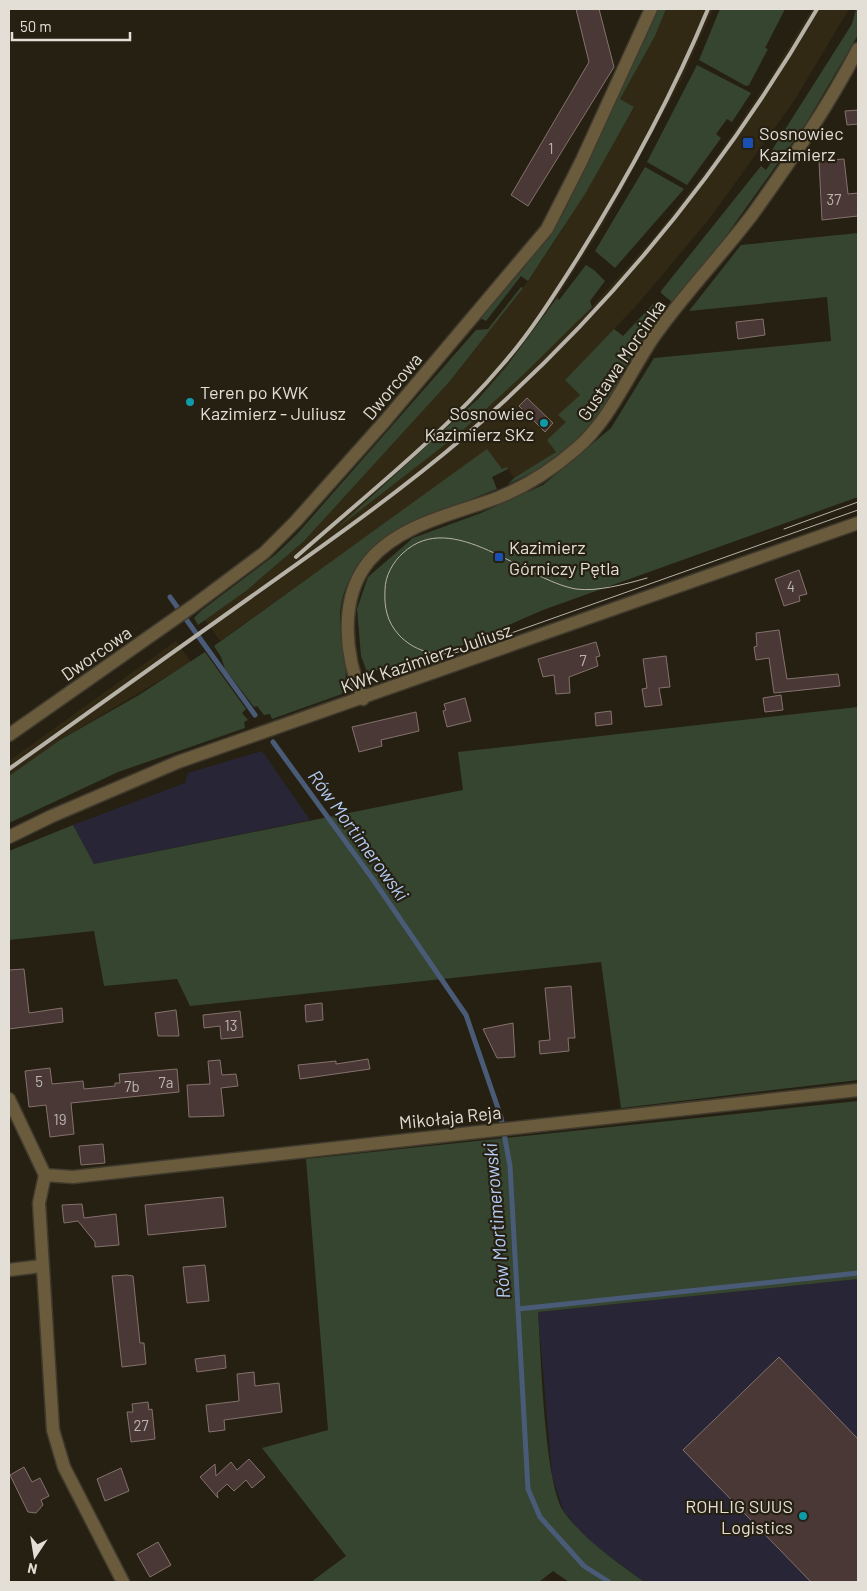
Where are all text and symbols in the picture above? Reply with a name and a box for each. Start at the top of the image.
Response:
scale bar [12,10,130,42]
text: 50 m [20,17,52,35]
place label: Sosnowiec Kazimierz [759,122,844,165]
marker: Sosnowiec Kazimierz [741,136,755,150]
house number: 1 [548,139,554,157]
house number: 37 [827,190,841,208]
street label: Gustawa Morcinka [572,295,670,425]
street label: Dworcowa [358,348,426,424]
place label: Teren po KWK Kazimierz - Juliusz [200,381,346,424]
marker: Teren po KWK Kazimierz - Juliusz [184,396,196,408]
place label: Sosnowiec Kazimierz SKz [424,402,534,445]
marker: Sosnowiec Kazimierz SKz [538,417,550,429]
place label: Kazimierz Górniczy Pętla [509,536,620,579]
marker: Kazimierz Górniczy Pętla [493,551,505,563]
house number: 4 [787,577,795,595]
street label: KWK Kazimierz-Juliusz [338,618,514,698]
street label: Dworcowa [57,621,135,685]
house number: 7 [579,651,587,669]
water label: Rów Mortimerowski [304,765,414,905]
house number: 13 [225,1016,237,1034]
house number: 5 [35,1072,43,1090]
house number: 7a [159,1073,173,1091]
house number: 7b [124,1077,140,1095]
street label: Mikołaja Reja [398,1101,502,1133]
house number: 19 [53,1110,67,1128]
water label: Rów Mortimerowski [478,1142,514,1300]
house number: 27 [133,1416,149,1434]
place label: ROHLIG SUUS Logistics [685,1495,793,1538]
marker: ROHLIG SUUS Logistics [797,1510,809,1522]
north arrow [10,1531,60,1581]
text: N [26,1560,39,1578]

